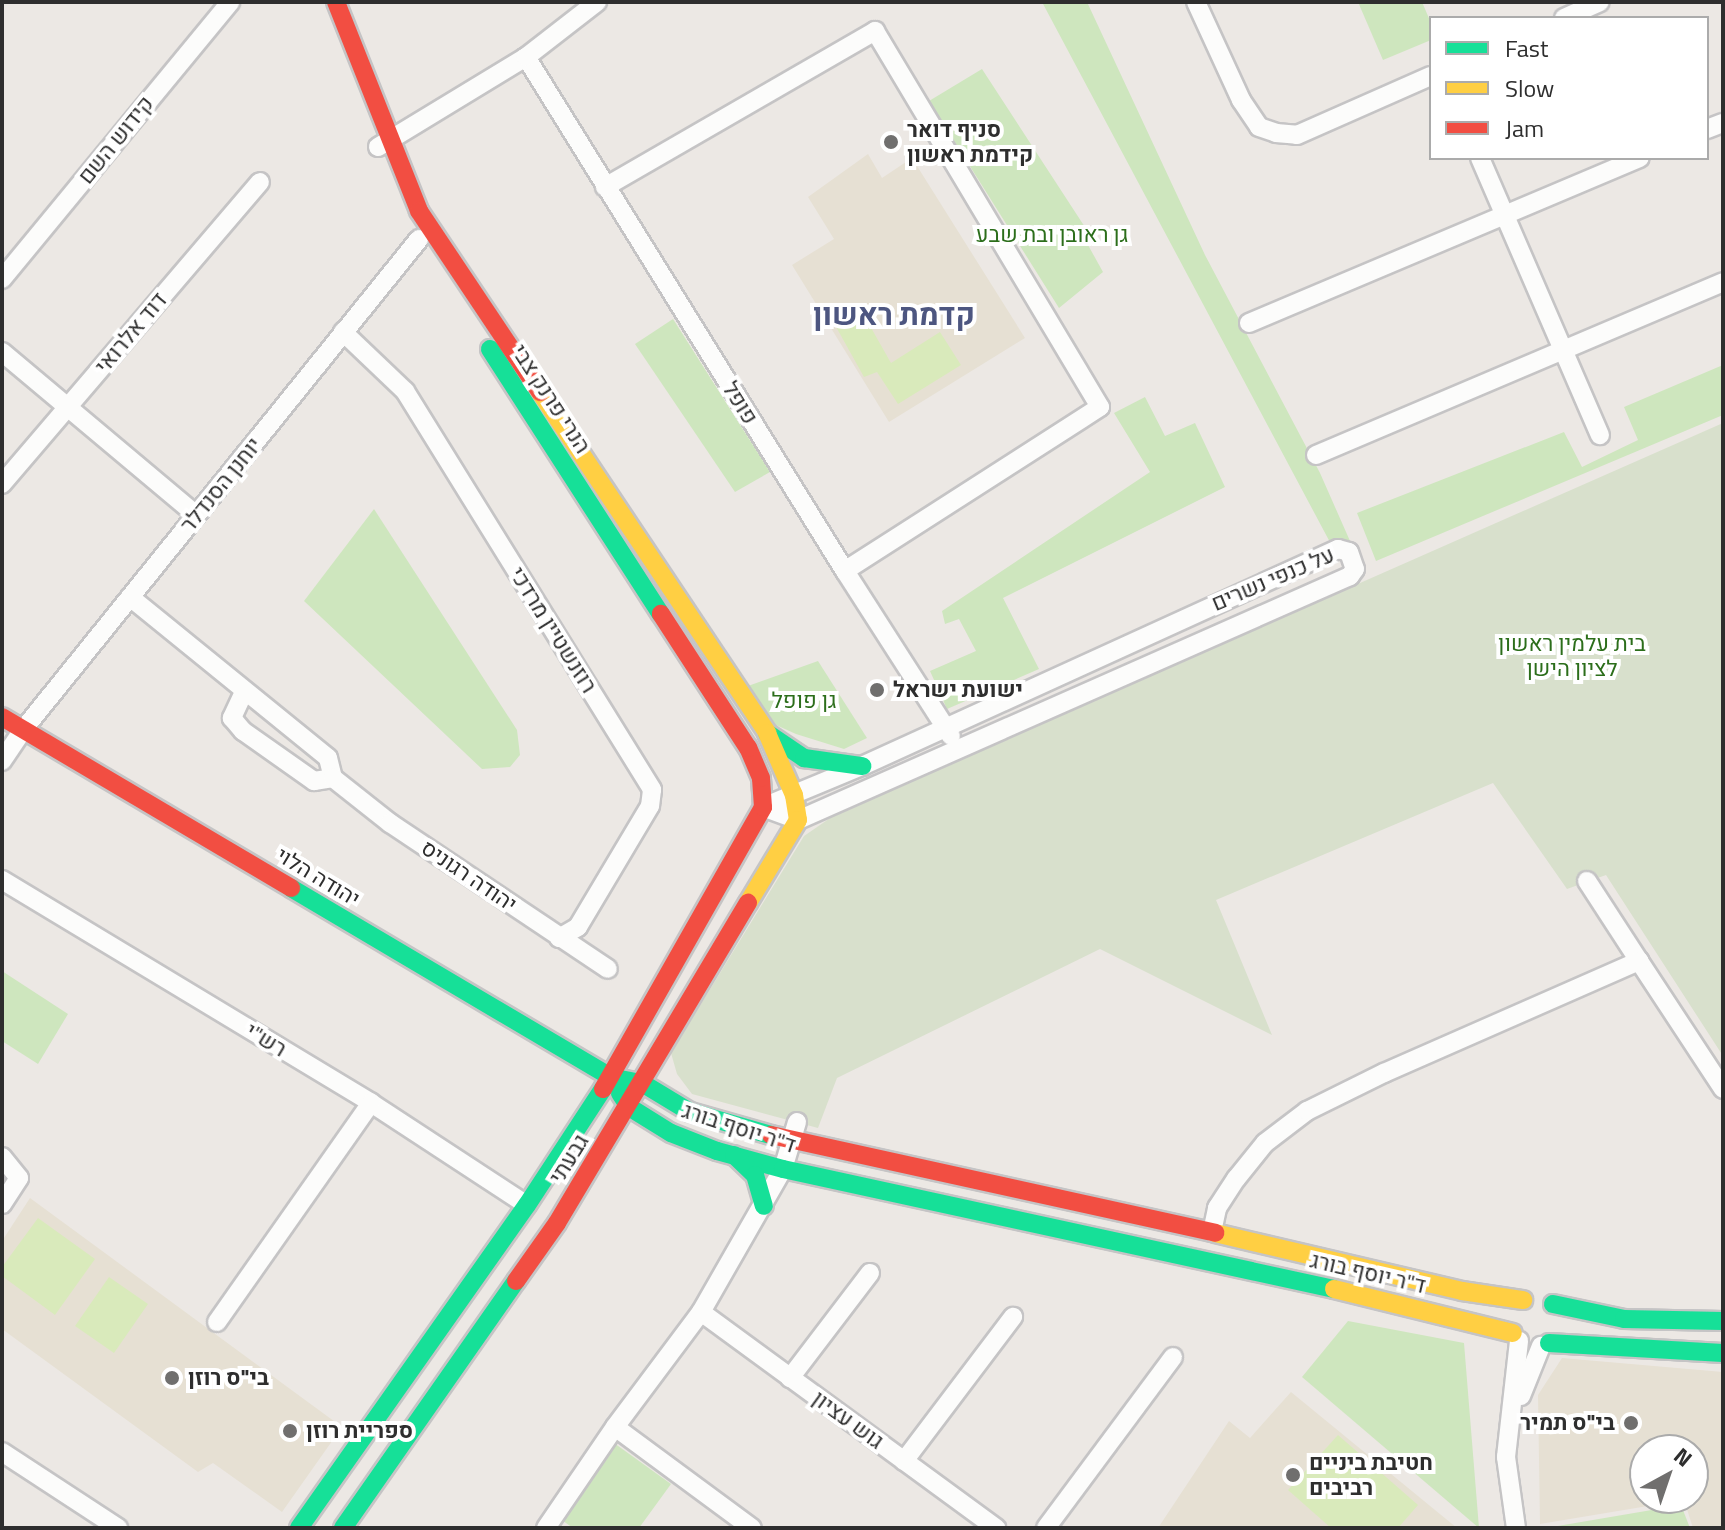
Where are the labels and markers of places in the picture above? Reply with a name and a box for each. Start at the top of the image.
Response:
place label: סניף דואר קידמת ראשון [907,116,1033,168]
marker: סניף דואר קידמת ראשון [882,133,900,151]
place label: ישועת ישראל [893,677,1023,703]
marker: ישועת ישראל [868,681,886,699]
place label: בי"ס רוזן [188,1365,269,1391]
marker: בי"ס רוזן [163,1369,181,1387]
place label: בי"ס תמיר [1520,1410,1615,1436]
marker: בי"ס תמיר [1622,1414,1640,1432]
place label: ספריית רוזן [306,1418,413,1444]
marker: ספריית רוזן [281,1422,299,1440]
place label: חטיבת ביניים רביבים [1309,1449,1433,1500]
marker: חטיבת ביניים רביבים [1284,1466,1302,1484]

